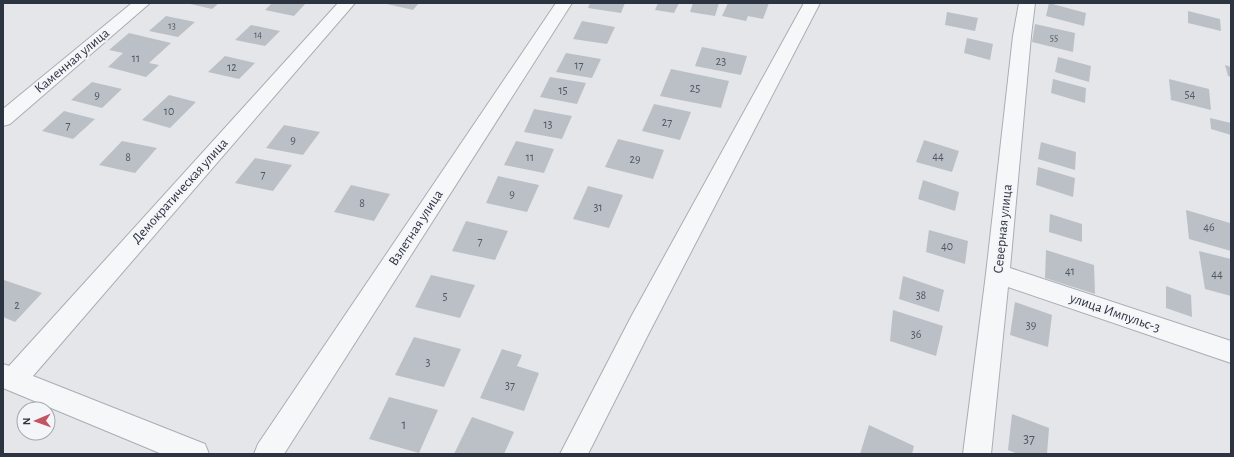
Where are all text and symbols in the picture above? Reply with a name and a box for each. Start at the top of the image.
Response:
house number: 13 [168,21,176,31]
street label: Каменная улица [32,26,112,96]
house number: 14 [254,30,262,40]
house number: 55 [1050,33,1058,43]
house number: 11 [132,52,140,64]
house number: 23 [716,55,726,67]
house number: 17 [574,59,584,71]
house number: 12 [227,61,237,73]
house number: 25 [690,82,700,94]
house number: 15 [558,84,568,96]
house number: 54 [1185,88,1196,100]
house number: 9 [94,89,100,101]
house number: 10 [164,105,174,117]
house number: 27 [662,116,672,128]
house number: 13 [543,118,553,130]
house number: 7 [65,119,71,131]
house number: 9 [290,134,296,146]
street label: Демократическая улица [129,135,231,246]
house number: 44 [932,150,944,162]
house number: 8 [125,151,131,163]
house number: 11 [526,151,534,163]
house number: 29 [629,153,641,165]
house number: 7 [260,168,266,180]
street label: Северная улица [991,183,1015,274]
street label: Взлетная улица [386,187,446,268]
house number: 9 [509,188,515,200]
house number: 8 [359,197,365,209]
house number: 31 [593,201,603,213]
house number: 46 [1203,221,1215,233]
house number: 7 [477,235,483,247]
house number: 40 [941,240,953,252]
house number: 41 [1065,265,1075,277]
house number: 44 [1211,268,1223,280]
house number: 38 [916,289,927,301]
house number: 5 [442,290,448,302]
street label: улица Импульс-3 [1067,291,1162,335]
house number: 2 [14,299,20,311]
house number: 39 [1026,319,1037,331]
house number: 36 [911,328,922,340]
house number: 3 [426,356,431,368]
house number: 37 [505,379,515,391]
north arrow [16,401,56,441]
text: N [21,417,32,425]
house number: 1 [402,418,406,432]
house number: 37 [1023,432,1035,446]

